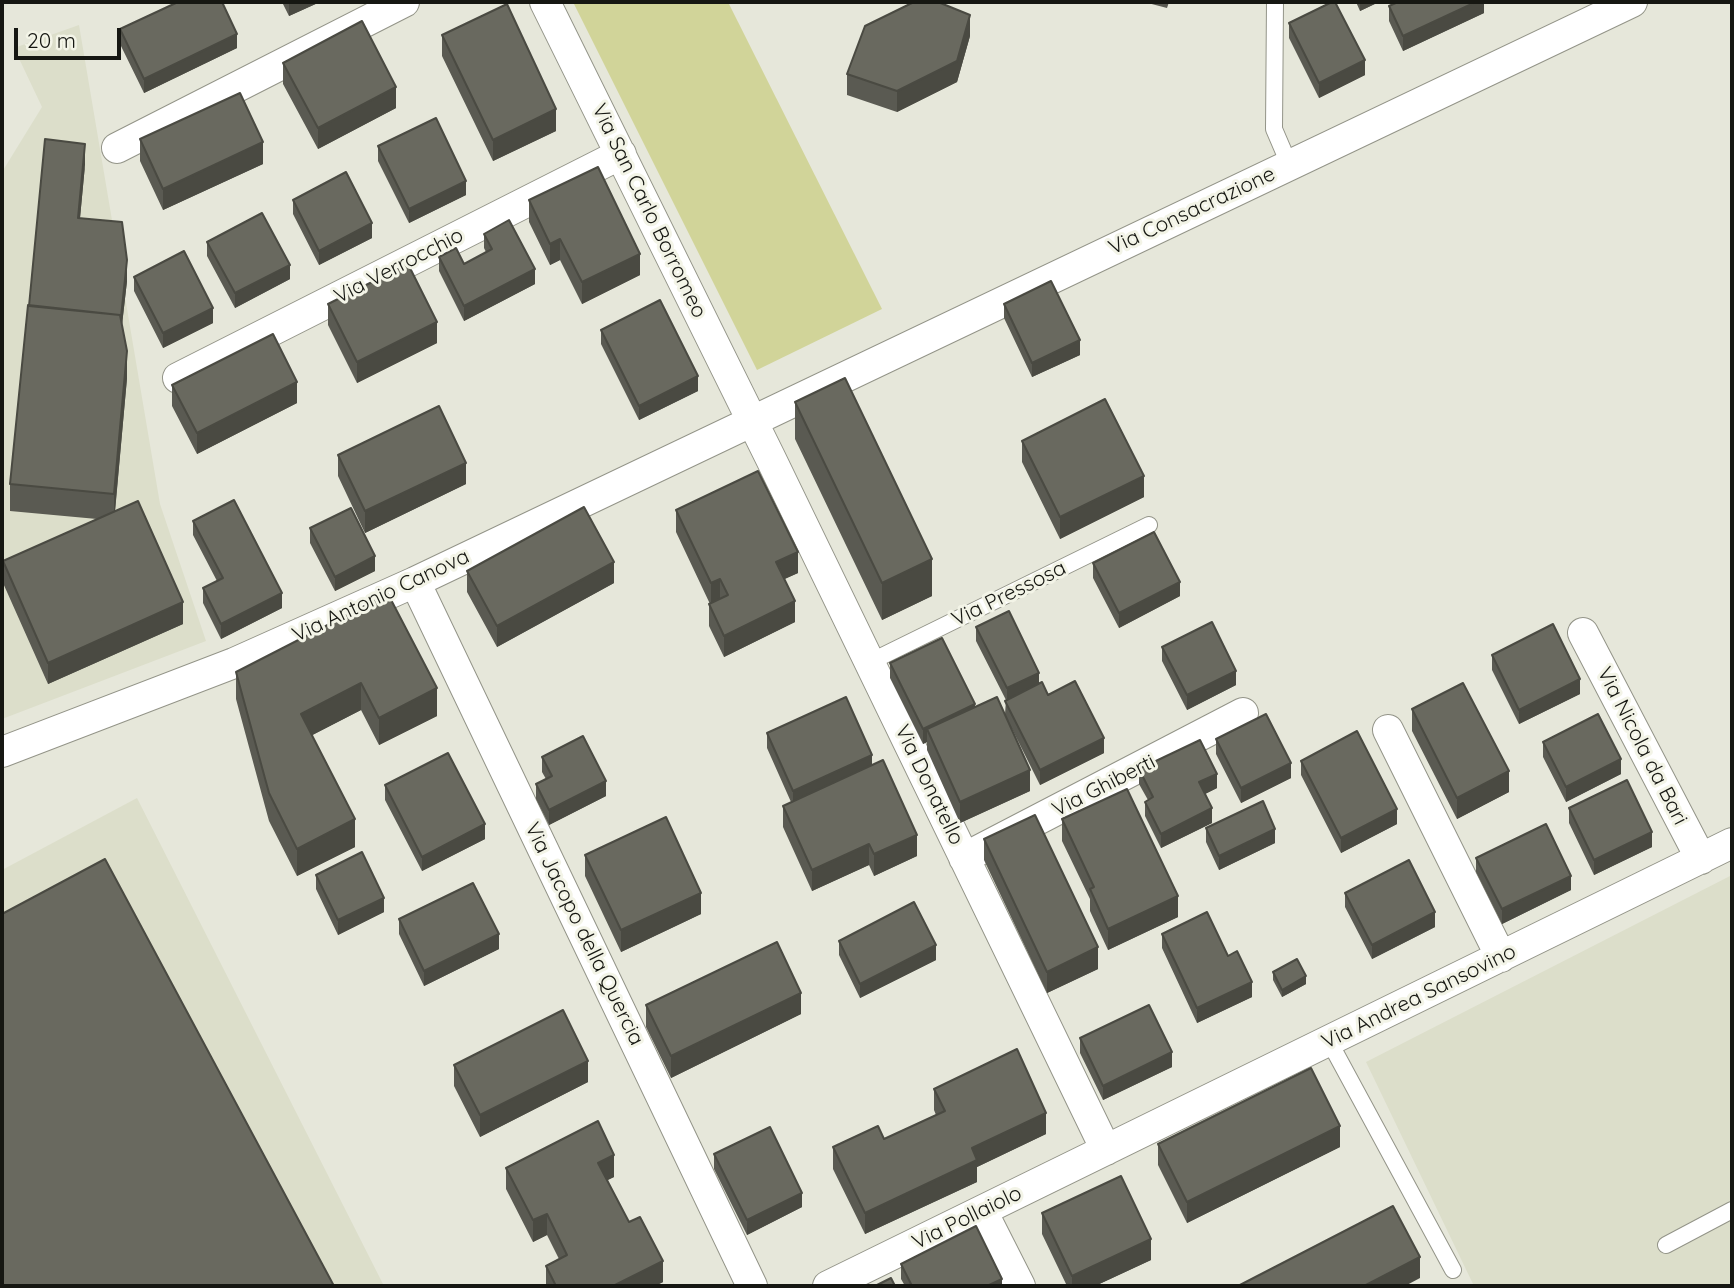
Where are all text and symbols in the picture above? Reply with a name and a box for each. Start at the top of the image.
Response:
scale bar [18,14,124,58]
text: 20 m [27,27,76,53]
street label: Via San Carlo Borromeo [586,100,712,322]
street label: Via Consacrazione [1105,161,1279,261]
street label: Via Verrocchio [330,223,468,309]
street label: Via Antonio Canova [289,544,473,648]
street label: Via Pressosa [948,555,1070,633]
street label: Via Nicola da Bari [1591,663,1693,829]
street label: Via Donatello [889,721,969,849]
street label: Via Ghiberti [1048,749,1160,823]
street label: Via Jacopo della Quercia [519,818,649,1050]
street label: Via Andrea Sansovino [1318,939,1520,1055]
street label: Via Pollaiolo [908,1181,1026,1255]

